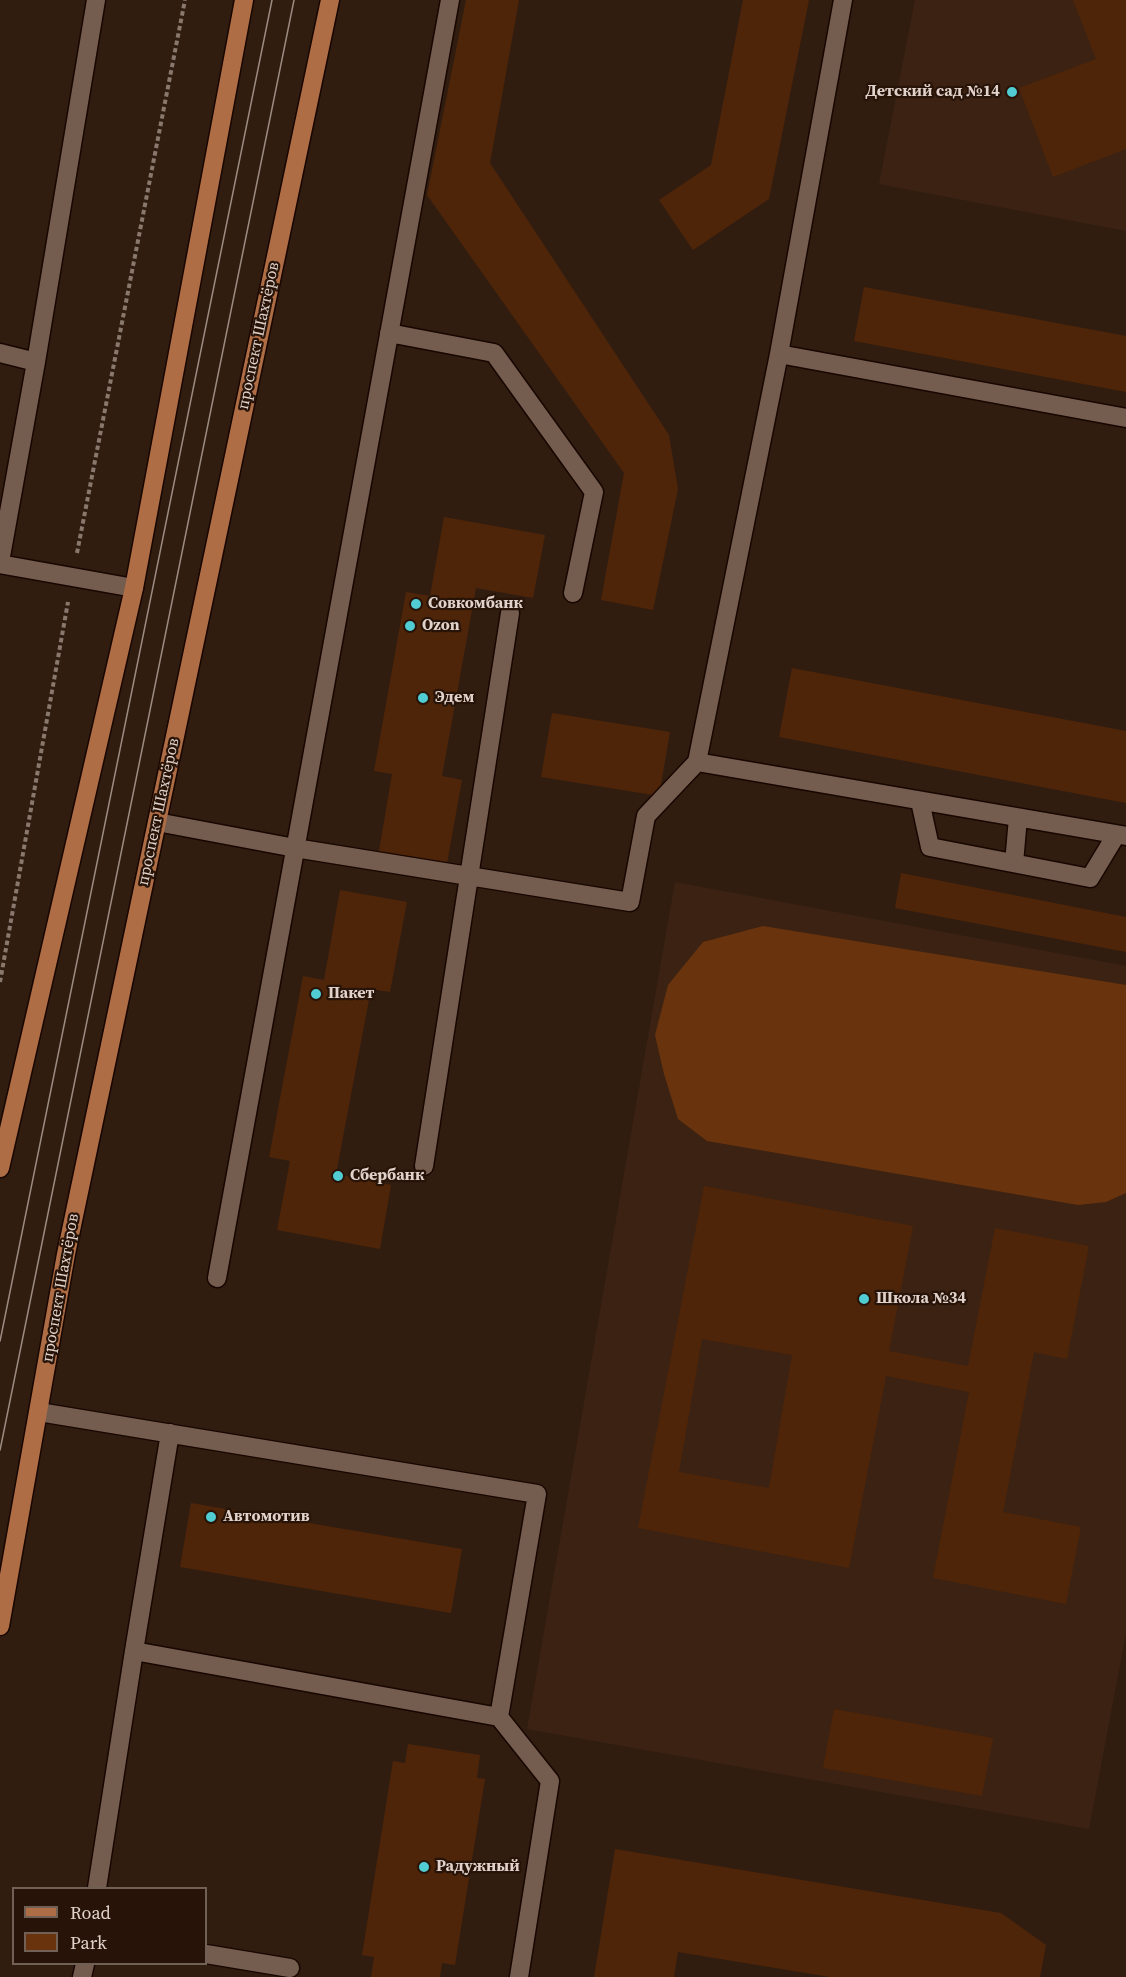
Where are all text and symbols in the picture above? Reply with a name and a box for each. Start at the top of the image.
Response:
place label: Детский сад №14 [866,82,1000,102]
marker: Детский сад №14 [1005,85,1019,99]
street label: проспект Шахтёров [234,261,284,411]
place label: Совкомбанк [428,594,523,614]
marker: Совкомбанк [409,597,423,611]
place label: Ozon [422,616,460,636]
marker: Ozon [403,619,417,633]
place label: Эдем [435,688,474,708]
marker: Эдем [416,691,430,705]
street label: проспект Шахтёров [134,737,184,887]
place label: Пакет [328,984,375,1004]
marker: Пакет [309,987,323,1001]
place label: Сбербанк [350,1166,424,1186]
marker: Сбербанк [331,1169,345,1183]
street label: проспект Шахтёров [39,1212,83,1364]
place label: Школа №34 [876,1289,966,1309]
marker: Школа №34 [857,1292,871,1306]
place label: Автомотив [223,1507,310,1527]
marker: Автомотив [204,1510,218,1524]
place label: Радужный [436,1857,520,1877]
marker: Радужный [417,1860,431,1874]
legend [12,1887,207,1965]
text: Road [70,1900,111,1925]
text: Park [70,1930,107,1955]

